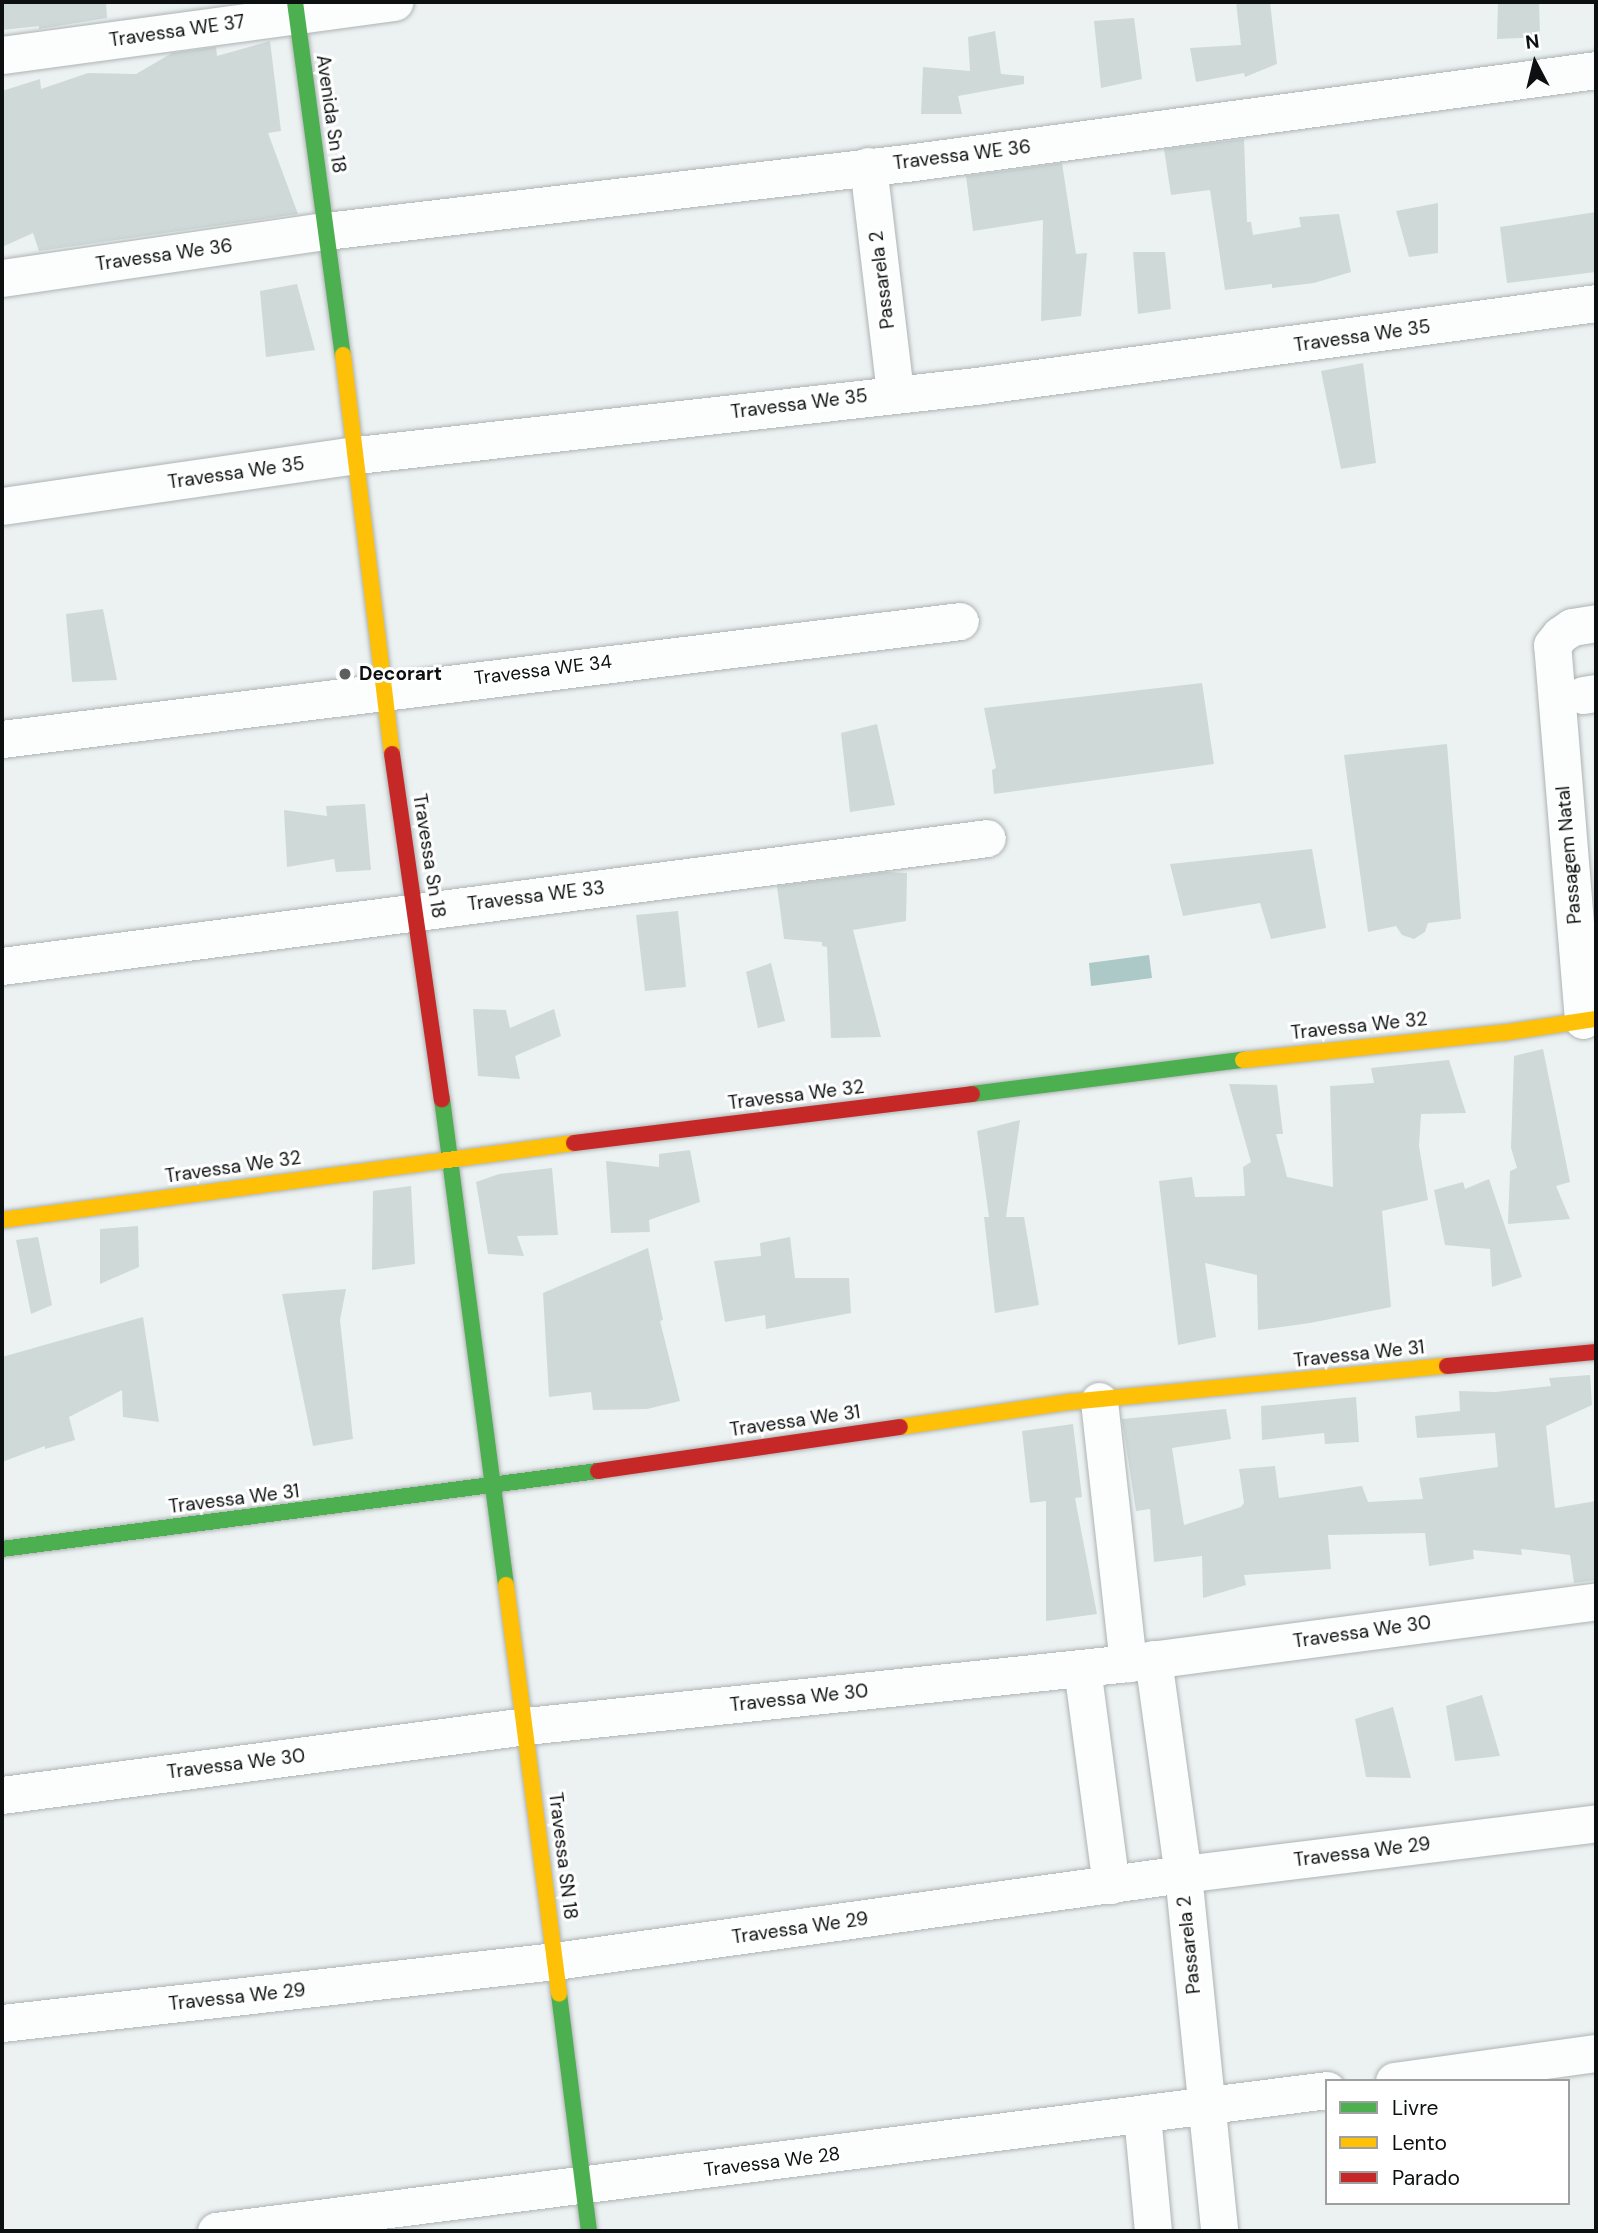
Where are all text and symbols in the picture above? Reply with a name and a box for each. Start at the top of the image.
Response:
street label: Travessa WE 37 [108,10,246,52]
north arrow [1500,28,1570,98]
text: N [1524,28,1541,55]
street label: Avenida Sn 18 [311,53,351,175]
street label: Travessa WE 36 [892,135,1032,175]
street label: Passarela 2 [865,230,899,330]
street label: Travessa We 36 [94,234,234,276]
street label: Travessa We 35 [1292,315,1432,357]
street label: Travessa We 35 [729,384,869,424]
street label: Travessa We 35 [166,452,306,494]
street label: Travessa WE 34 [473,650,613,690]
place label: Decorart [359,663,442,685]
marker: Decorart [337,666,353,682]
street label: Passagem Natal [1552,785,1586,925]
street label: Travessa Sn 18 [408,792,450,920]
street label: Travessa WE 33 [466,876,606,916]
street label: Travessa We 32 [1290,1008,1428,1044]
street label: Travessa We 32 [727,1075,865,1115]
street label: Travessa We 32 [164,1146,302,1188]
street label: Travessa We 31 [1292,1336,1426,1372]
street label: Travessa We 31 [728,1401,862,1441]
street label: Travessa We 31 [167,1480,301,1518]
street label: Travessa We 30 [1292,1611,1432,1653]
street label: Travessa We 30 [729,1679,869,1717]
street label: Travessa We 30 [166,1744,306,1784]
street label: Travessa SN 18 [544,1791,582,1921]
street label: Travessa We 29 [1292,1832,1432,1872]
street label: Passarela 2 [1173,1895,1205,1995]
street label: Travessa We 29 [730,1907,870,1949]
street label: Travessa We 29 [168,1978,306,2016]
legend [1325,2079,1570,2205]
text: Livre [1392,2094,1438,2122]
text: Lento [1392,2129,1447,2157]
street label: Travessa We 28 [703,2142,841,2182]
text: Parado [1392,2164,1460,2192]

